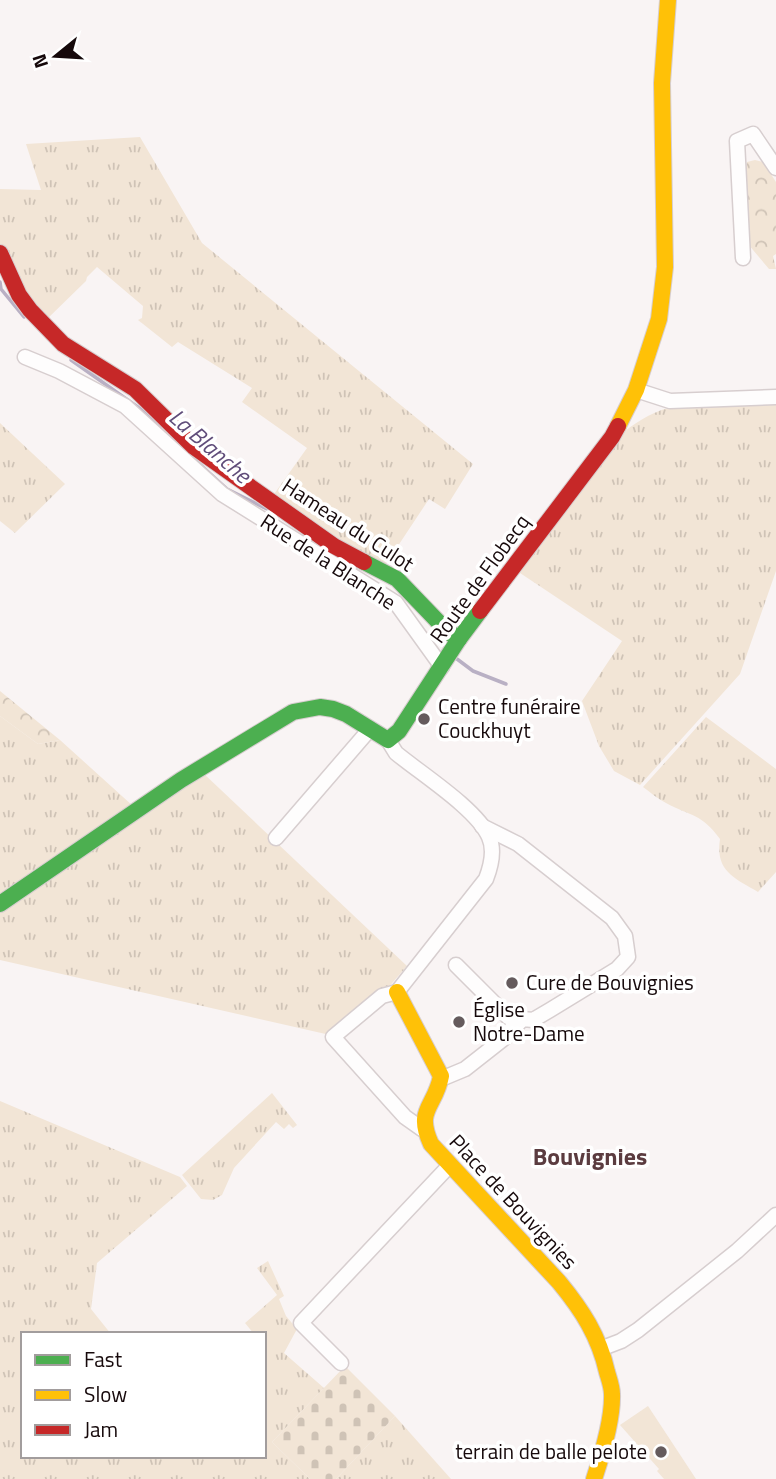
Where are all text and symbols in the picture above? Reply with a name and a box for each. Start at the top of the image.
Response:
north arrow [21,21,91,91]
text: N [24,51,55,72]
water label: La Blanche [162,400,260,492]
street label: Hameau du Culot [276,469,421,579]
street label: Rue de la Blanche [254,505,403,617]
street label: Route de Flobecq [421,507,537,650]
place label: Centre funéraire Couckhuyt [438,690,581,746]
marker: Centre funéraire Couckhuyt [416,711,432,727]
place label: Cure de Bouvignies [526,966,694,998]
marker: Cure de Bouvignies [504,975,520,991]
place label: Église Notre-Dame [473,993,585,1049]
marker: Église Notre-Dame [451,1014,467,1030]
street label: Place de Bouvignies [442,1126,585,1276]
district label: Bouvignies [533,1138,647,1174]
legend [21,1332,266,1458]
text: Fast [84,1343,123,1375]
text: Slow [84,1378,127,1410]
text: Jam [84,1413,118,1445]
place label: terrain de balle pelote [455,1435,647,1467]
marker: terrain de balle pelote [653,1444,669,1460]

